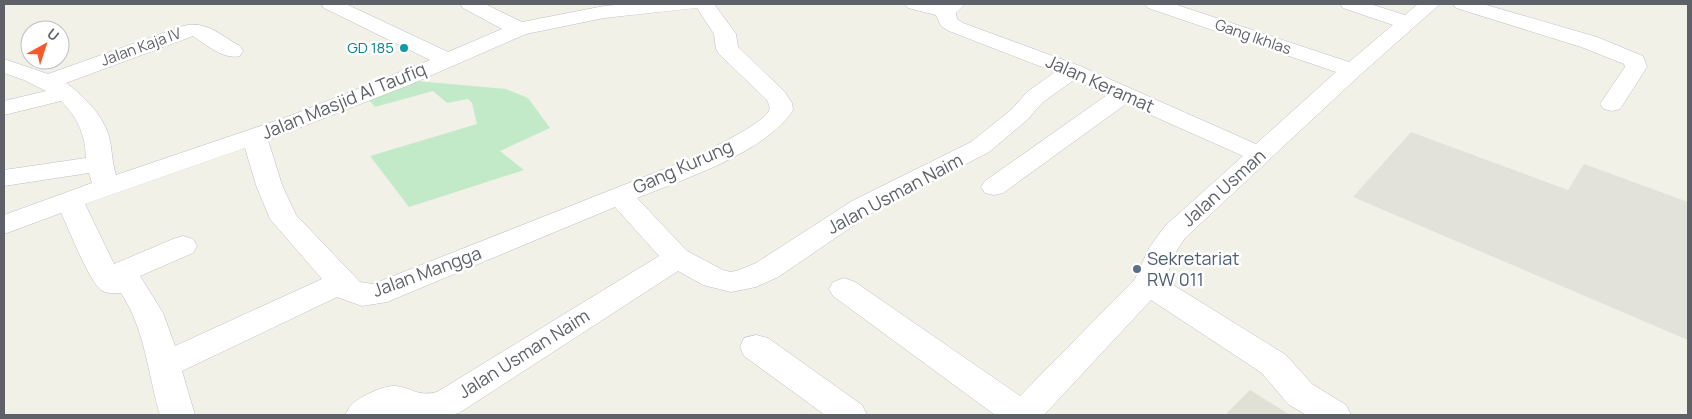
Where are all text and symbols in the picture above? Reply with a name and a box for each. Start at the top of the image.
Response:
street label: Gang Ikhlas [1212,14,1294,59]
north arrow [20,20,70,70]
street label: Jalan Kaja IV [98,22,184,71]
text: U [44,24,63,45]
place label: GD 185 [347,37,394,58]
marker: GD 185 [398,42,410,54]
street label: Jalan Keramat [1043,49,1158,118]
street label: Jalan Masjid Al Taufiq [258,56,429,144]
street label: Gang Kurung [629,133,736,199]
street label: Jalan Usman [1176,143,1270,231]
street label: Jalan Usman Naim [823,147,967,239]
street label: Jalan Mangga [369,240,484,302]
place label: Sekretariat RW 011 [1147,246,1240,291]
marker: Sekretariat RW 011 [1131,263,1143,275]
street label: Jalan Usman Naim [453,303,594,403]

